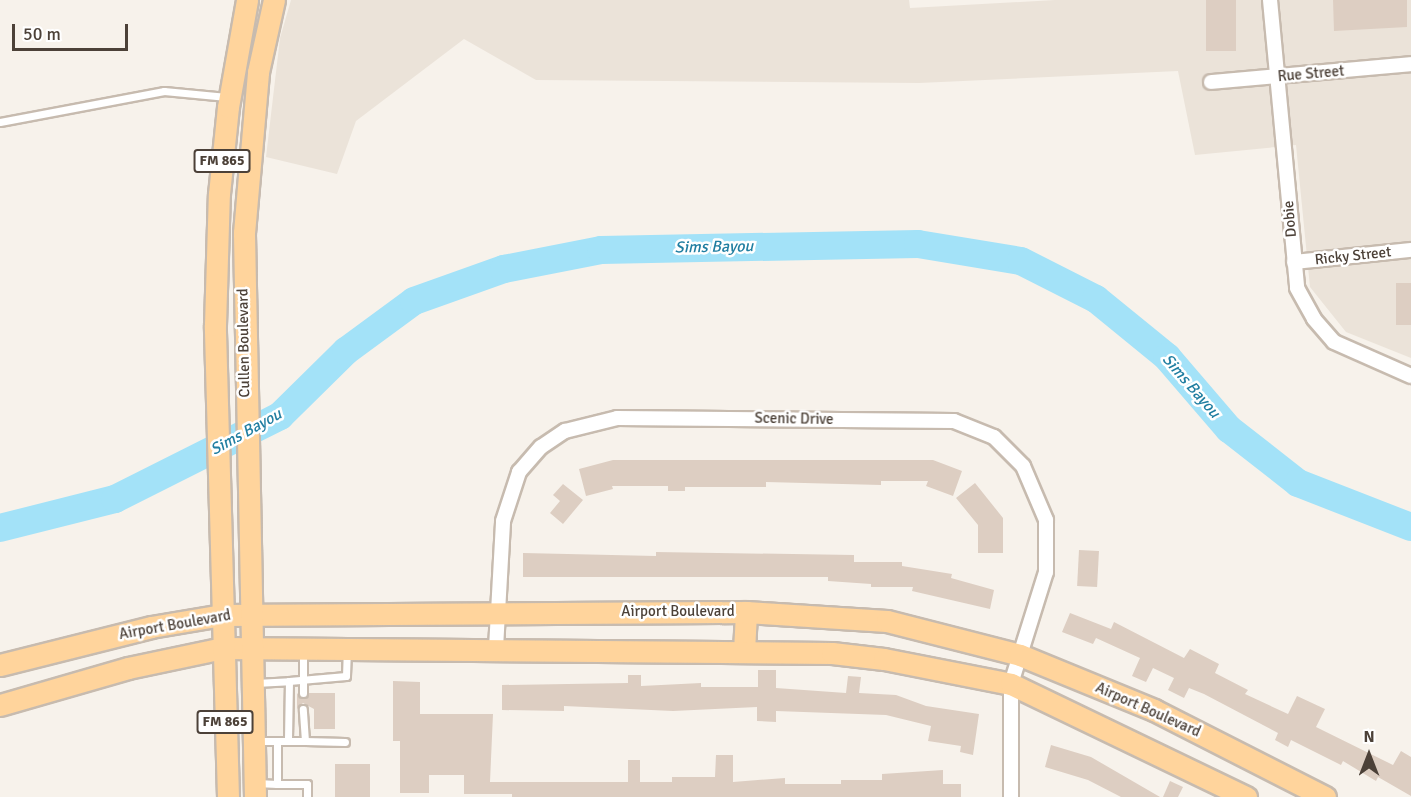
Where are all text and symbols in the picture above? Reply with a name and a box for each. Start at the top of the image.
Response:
scale bar [15,12,130,50]
text: 50 m [23,23,61,45]
street label: Rue Street [1277,62,1345,86]
road number: FM 865 [194,150,250,172]
street label: Dobie [1279,200,1301,238]
water label: Sims Bayou [675,237,753,257]
street label: Ricky Street [1314,243,1392,269]
street label: Cullen Boulevard [234,288,254,398]
water label: Sims Bayou [1158,350,1224,422]
water label: Sims Bayou [207,405,285,459]
street label: Scenic Drive [754,409,834,429]
street label: Airport Boulevard [621,603,735,621]
street label: Airport Boulevard [118,606,232,644]
street label: Airport Boulevard [1093,679,1203,741]
road number: FM 865 [196,711,254,733]
north arrow [1339,725,1399,785]
text: N [1363,727,1375,747]

